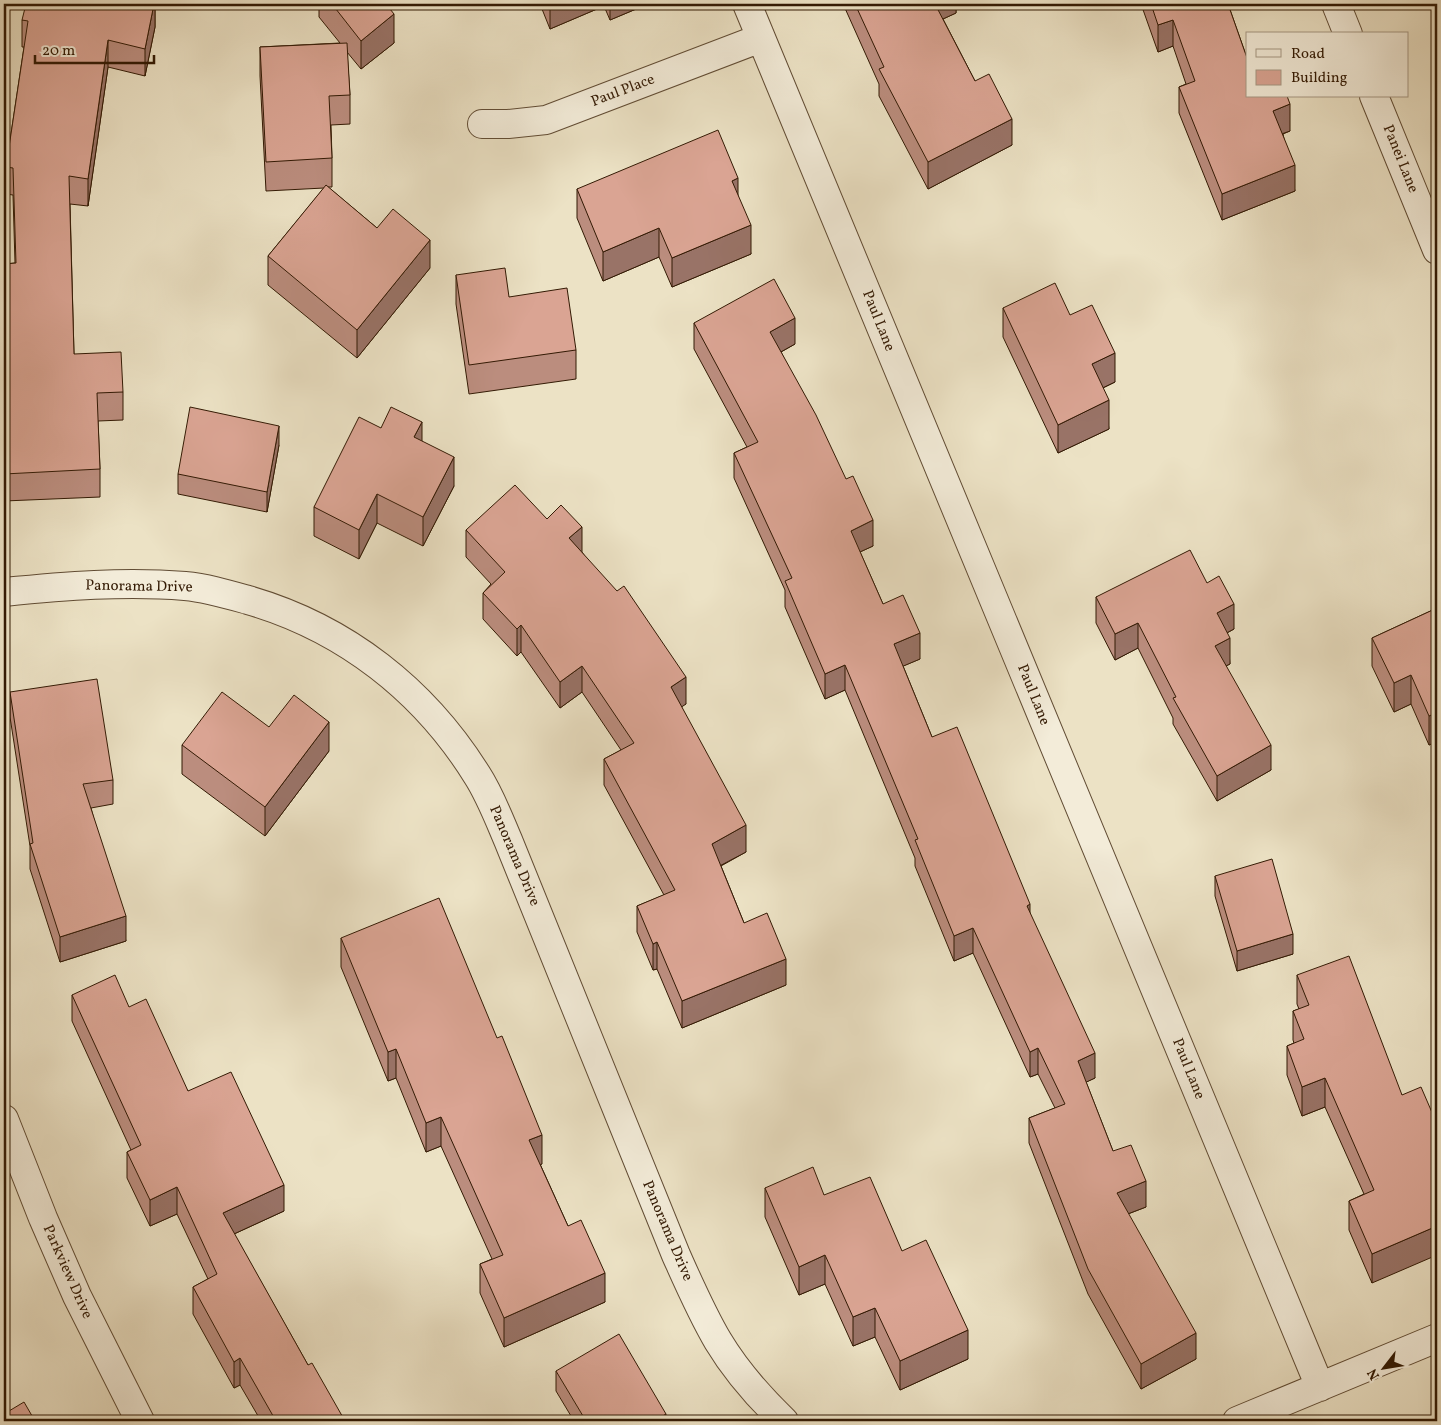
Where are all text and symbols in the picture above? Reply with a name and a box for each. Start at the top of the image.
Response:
scale bar [35,32,154,64]
legend [1246,32,1408,98]
text: 20 m [42,41,75,62]
text: Road [1291,44,1325,65]
text: Building [1291,68,1348,89]
street label: Paul Place [588,69,658,113]
street label: Panei Lane [1377,122,1423,196]
street label: Paul Lane [856,287,900,355]
street label: Panorama Drive [85,576,193,598]
street label: Paul Lane [1011,661,1055,729]
street label: Panorama Drive [483,803,545,909]
street label: Paul Lane [1166,1035,1210,1103]
street label: Panorama Drive [636,1178,698,1284]
street label: Parkview Drive [37,1222,97,1322]
north arrow [1358,1342,1408,1392]
text: N [1363,1365,1385,1383]

